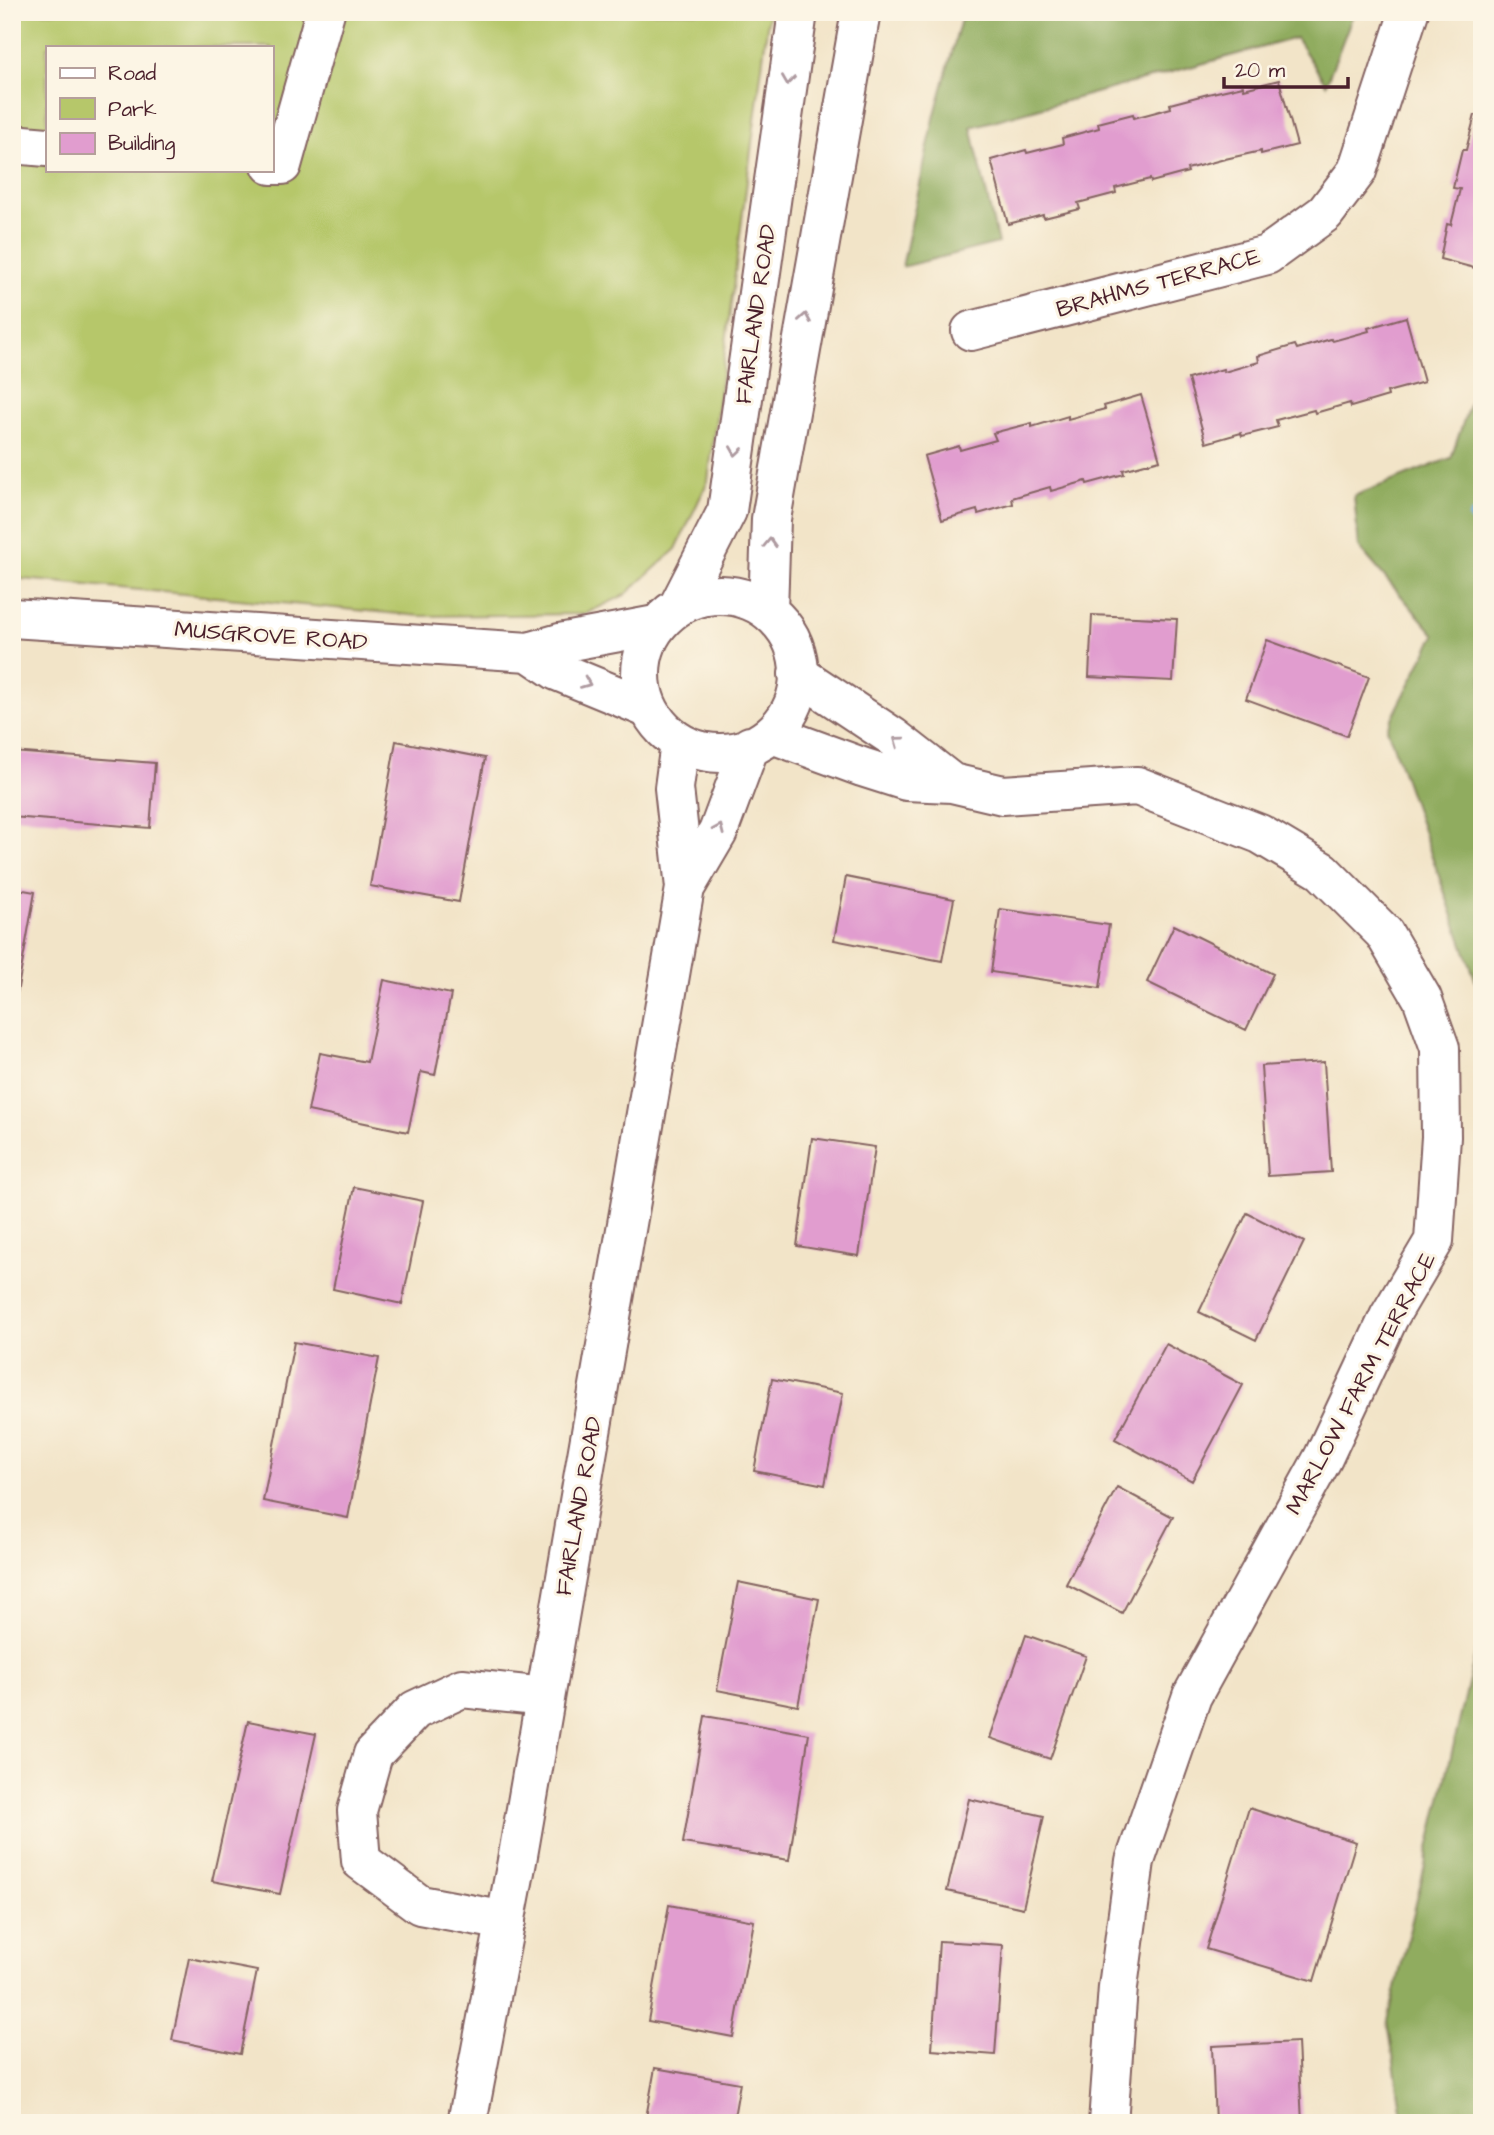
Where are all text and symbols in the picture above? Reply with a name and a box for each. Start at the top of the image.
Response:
legend [46,46,273,172]
scale bar [1224,46,1349,90]
text: 20 m [1235,56,1286,85]
text: Road [108,59,156,88]
one-way arrow [781,74,796,86]
text: Park [108,95,157,124]
text: Building [108,129,176,160]
street label: FAIRLAND ROAD [728,222,784,406]
street label: BRAHMS TERRACE [1053,240,1264,326]
one-way arrow [797,312,812,324]
one-way arrow [729,445,744,457]
one-way arrow [762,537,778,548]
street label: MUSGROVE ROAD [173,613,368,659]
one-way arrow [579,675,592,689]
one-way arrow [893,737,906,749]
one-way arrow [711,823,725,836]
street label: MARLOW FARM TERRACE [1278,1246,1444,1520]
street label: FAIRLAND ROAD [547,1414,610,1598]

